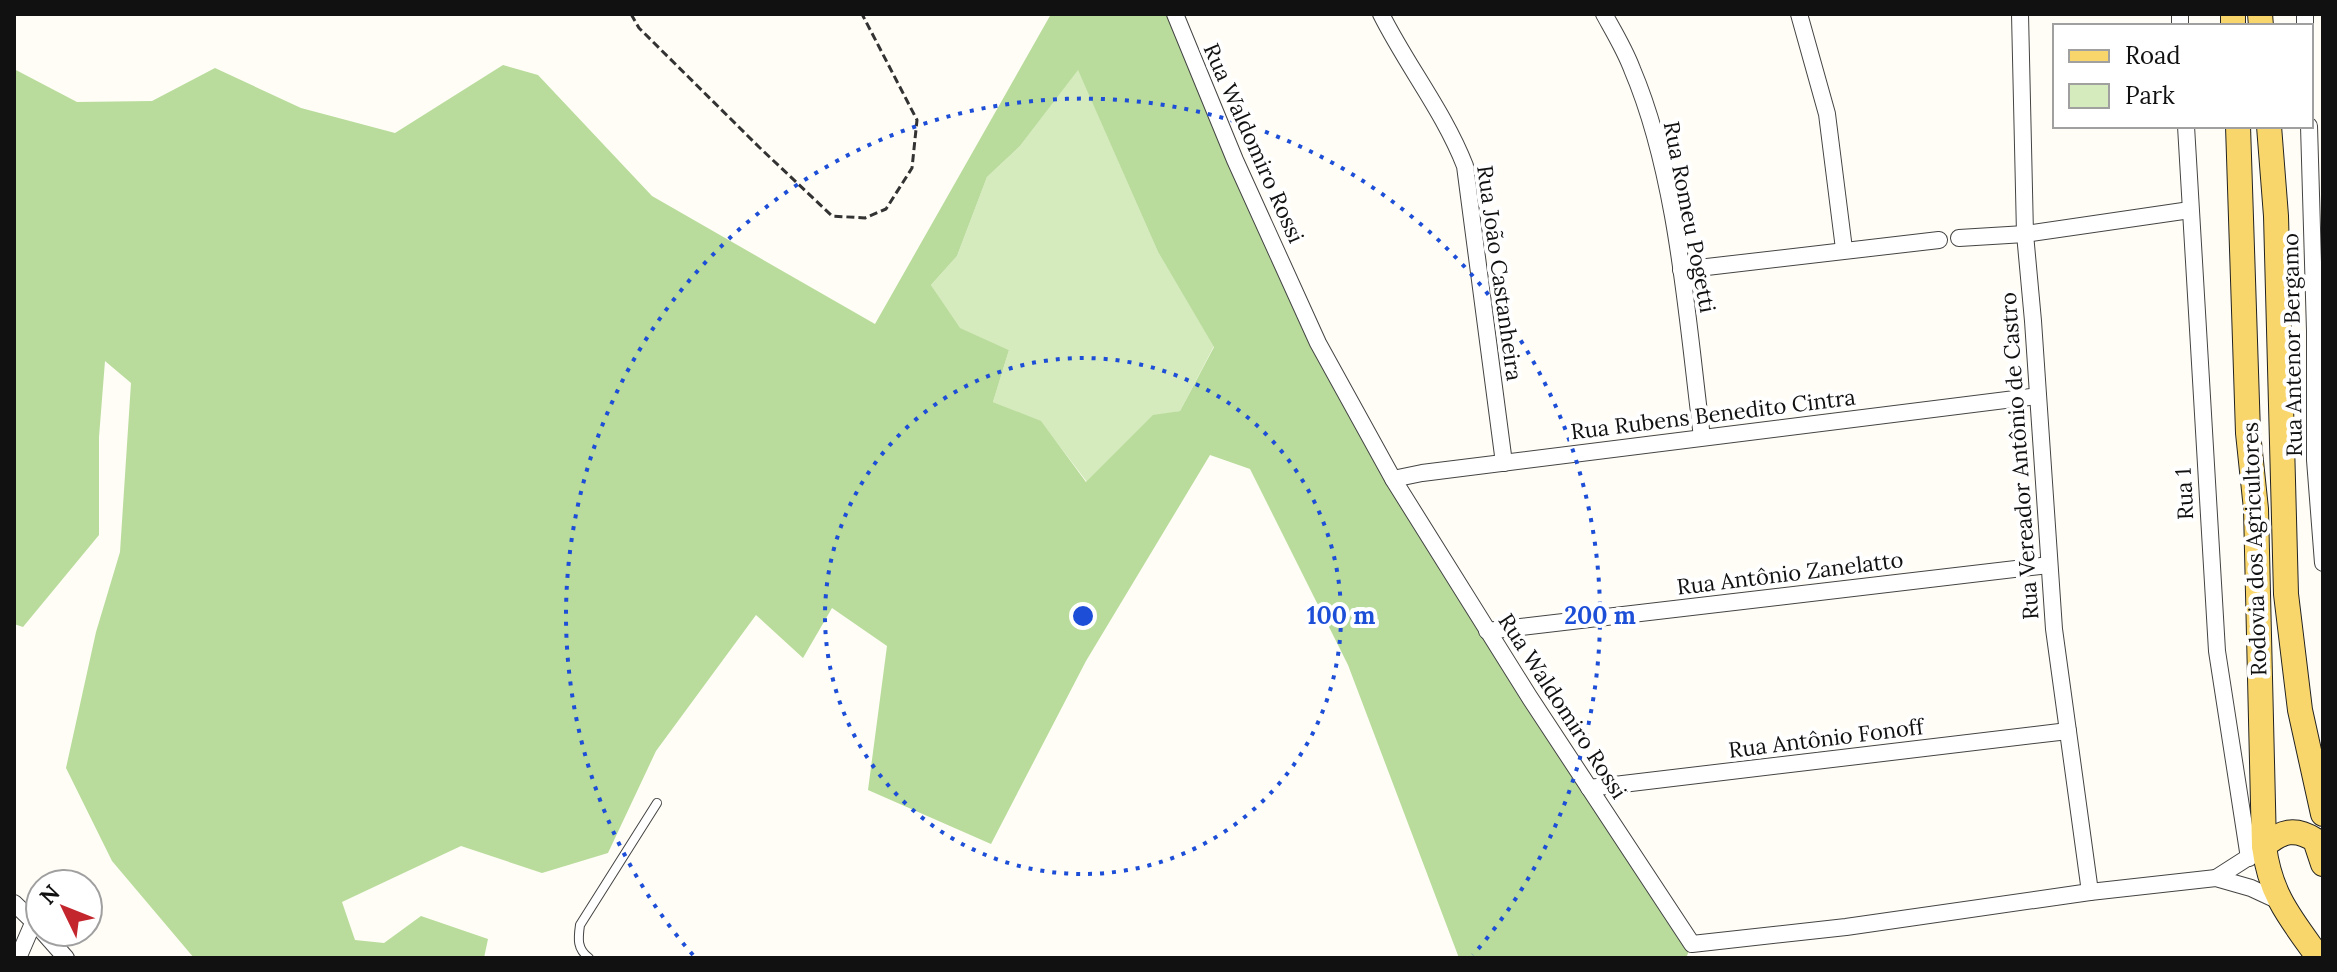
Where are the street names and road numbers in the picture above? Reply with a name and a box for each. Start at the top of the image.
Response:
street label: Rua Waldomiro Rossi [1197,39,1311,247]
street label: Rua Romeu Pogetti [1658,119,1722,315]
street label: Rua João Castanheira [1471,163,1529,383]
street label: Rua Antenor Bergamo [2276,233,2308,457]
street label: Rua Vereador Antônio de Castro [1994,291,2044,621]
street label: Rua Rubens Benedito Cintra [1569,383,1857,445]
street label: Rodovia dos Agricultores [2236,421,2272,677]
street label: Rua 1 [2169,467,2199,521]
street label: Rua Antônio Zanelatto [1675,545,1905,601]
street label: Rua Waldomiro Rossi [1493,608,1633,804]
street label: Rua Antônio Fonoff [1727,712,1927,764]

